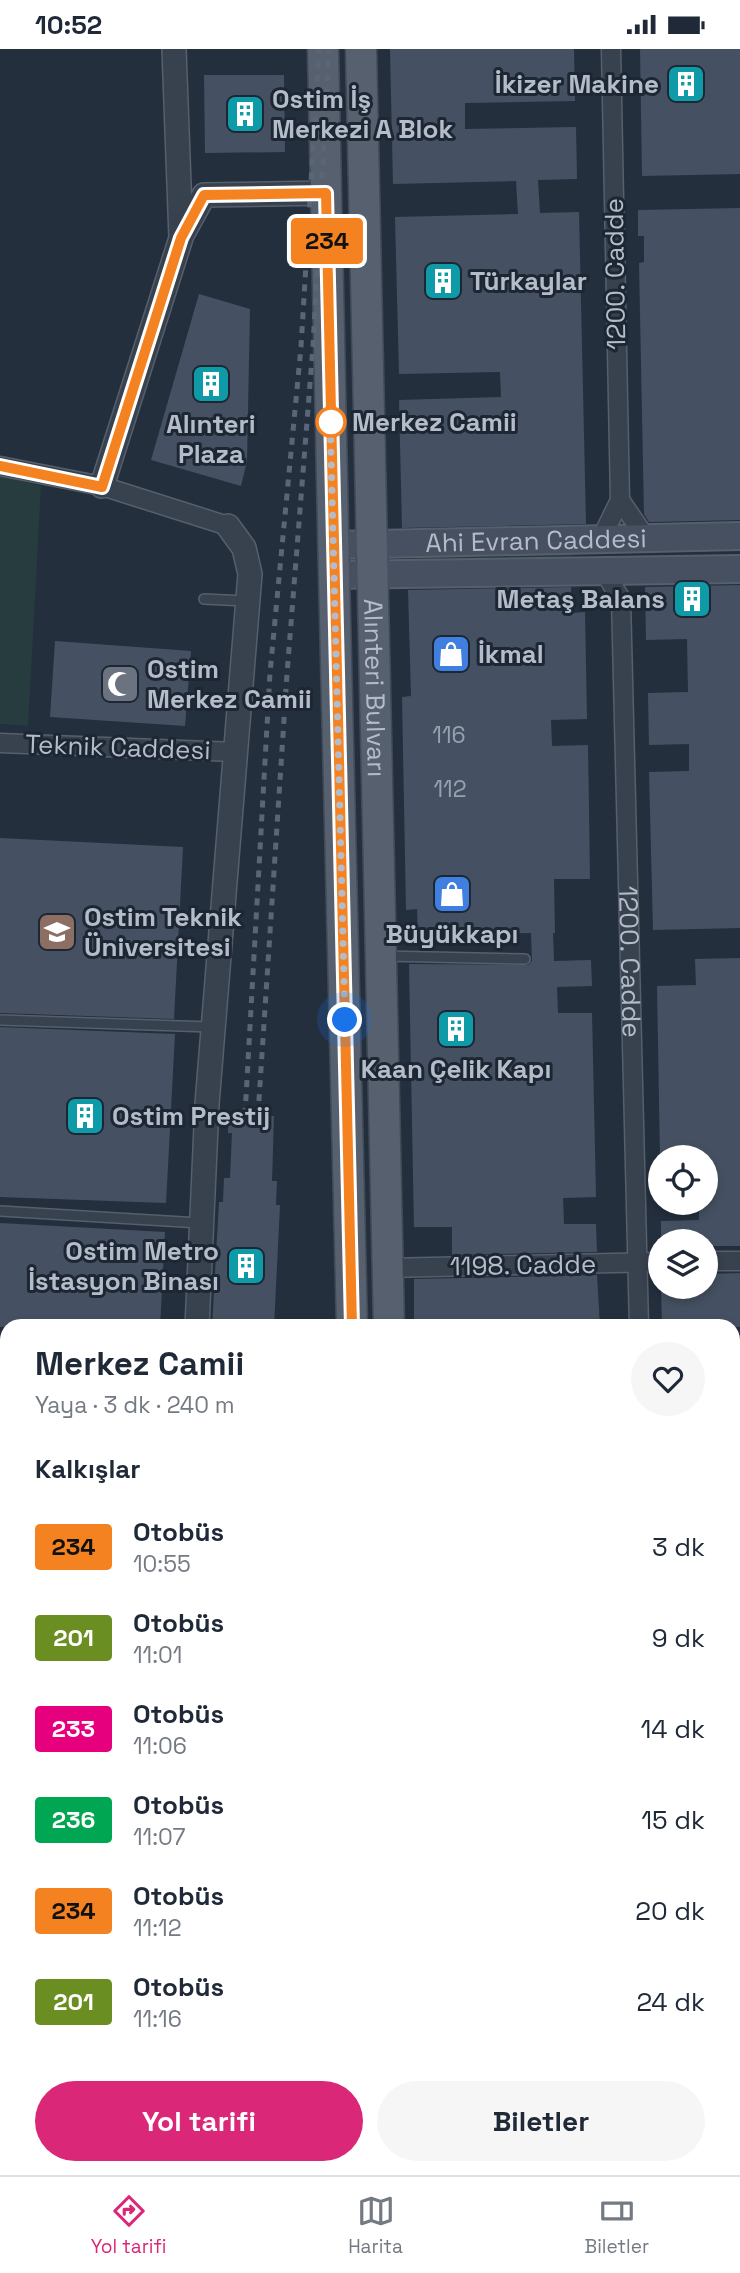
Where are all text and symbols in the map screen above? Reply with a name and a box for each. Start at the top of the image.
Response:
text: 10:52 [35,8,102,42]
building icon: İkizer Makine [665,63,707,105]
place label: İkizer Makine [495,67,659,101]
place label: Ostim İş Merkezi A Blok [272,82,453,146]
building icon: Ostim İş Merkezi A Blok [224,93,266,135]
street label: 1200. Cadde [597,198,633,350]
line badge: 234 [287,218,367,264]
text: 234 [305,225,349,256]
building icon: Türkaylar [422,260,464,302]
place label: Türkaylar [470,264,587,298]
building icon: Alınteri Plaza [190,363,232,405]
place label: Merkez Camii [352,405,517,439]
place label: Alınteri Plaza [166,407,256,471]
marker: Merkez Camii [316,407,346,437]
street label: Ahi Evran Caddesi [425,521,647,560]
building icon: Metaş Balans [671,578,713,620]
place label: Metaş Balans [497,582,665,616]
street label: Alınteri Bulvarı [356,598,394,778]
shop icon: İkmal [430,633,472,675]
place label: İkmal [478,637,544,671]
place label: Ostim Merkez Camii [147,652,312,716]
mosque icon: Ostim Merkez Camii [99,663,141,705]
house number: 116 [432,720,466,750]
street label: Teknik Caddesi [25,727,211,767]
house number: 112 [433,774,467,804]
shop icon: Büyükkapı [431,873,473,915]
street label: 1200. Cadde [611,885,649,1038]
place label: Ostim Teknik Üniversitesi [84,900,242,964]
school or university icon: Ostim Teknik Üniversitesi [36,911,78,953]
place label: Büyükkapı [386,917,518,951]
your location [327,1002,362,1037]
building icon: Kaan Çelik Kapı [435,1008,477,1050]
place label: Kaan Çelik Kapı [361,1052,551,1086]
building icon: Ostim Prestij [64,1095,106,1137]
place label: Ostim Prestij [112,1099,270,1133]
map controls [648,1145,718,1299]
button: locate [648,1145,718,1215]
button: layers [648,1229,718,1299]
place label: Ostim Metro İstasyon Binası [28,1234,219,1298]
building icon: Ostim Metro İstasyon Binası [225,1245,267,1287]
street label: 1198. Cadde [449,1247,597,1283]
button: heart [631,1342,705,1416]
text: Merkez Camii [35,1343,244,1385]
text: Yaya · 3 dk · 240 m [35,1390,235,1420]
text: Kalkışlar [35,1452,141,1486]
text: Otobüs [133,1515,224,1549]
text: 3 dk [652,1530,705,1564]
text: 234 [51,1531,96,1562]
text: 10:55 [133,1549,191,1579]
text: Otobüs [133,1606,224,1640]
text: 9 dk [652,1621,705,1655]
text: 201 [53,1622,94,1653]
text: 11:01 [133,1640,182,1670]
text: Otobüs [133,1697,224,1731]
text: 14 dk [640,1712,705,1746]
text: 233 [52,1713,95,1744]
text: 11:06 [133,1731,187,1761]
text: Otobüs [133,1788,224,1822]
text: 15 dk [641,1803,705,1837]
text: 236 [52,1804,95,1835]
text: 11:07 [133,1822,185,1852]
text: Otobüs [133,1879,224,1913]
text: 20 dk [635,1894,705,1928]
text: 234 [51,1895,96,1926]
text: 11:12 [133,1913,182,1943]
text: Otobüs [133,1970,224,2004]
text: 24 dk [636,1985,705,2019]
text: 201 [53,1986,94,2017]
text: 11:16 [133,2004,182,2034]
button: Yol tarifi [35,2081,363,2161]
button: Biletler [377,2081,705,2161]
tab: Yol tarifi [91,2192,167,2259]
tab: Harita [348,2192,403,2259]
tab: Biletler [585,2192,649,2259]

